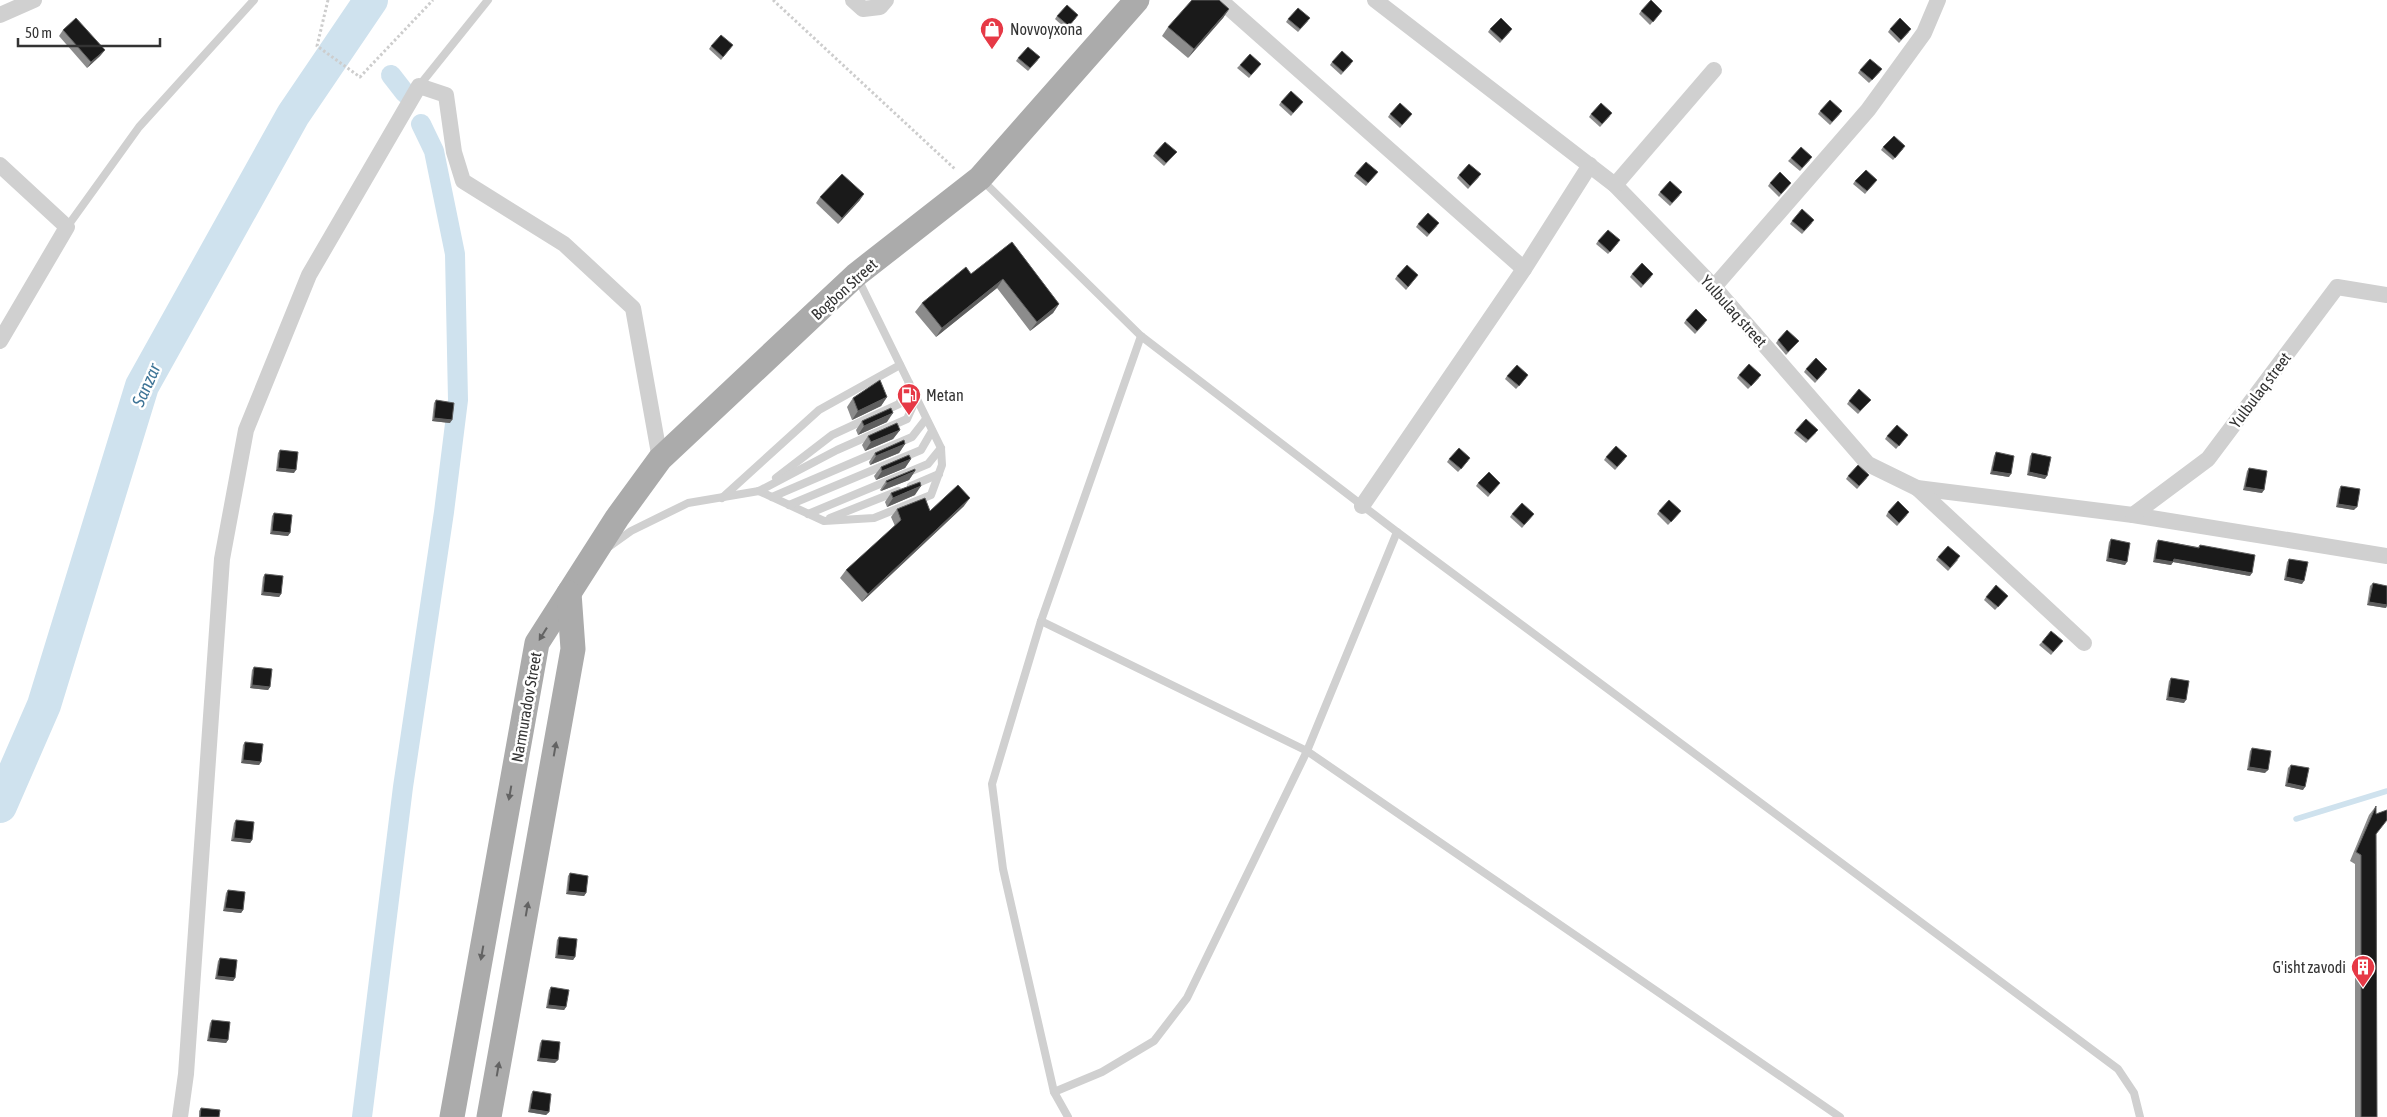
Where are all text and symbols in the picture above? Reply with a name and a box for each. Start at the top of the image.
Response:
scale bar [18,15,160,47]
shop icon: Novvoyxona [979,16,1005,50]
place label: Novvoyxona [1010,20,1083,39]
text: 50 m [25,24,52,41]
street label: Bogbon Street [807,255,882,324]
street label: Yulbulaq street [1696,272,1771,351]
street label: Yulbulaq street [2226,348,2295,432]
water label: Sanzar [127,360,165,411]
fuel station icon: Metan [896,382,922,416]
place label: Metan [926,386,964,404]
one-way arrow [538,628,547,641]
street label: Narmuradov Street [507,650,545,763]
one-way arrow [552,741,560,757]
one-way arrow [506,785,514,801]
one-way arrow [523,901,531,917]
one-way arrow [477,945,485,961]
building icon: G'isht zavodi [2350,954,2376,988]
place label: G'isht zavodi [2273,958,2346,976]
one-way arrow [495,1061,503,1077]

